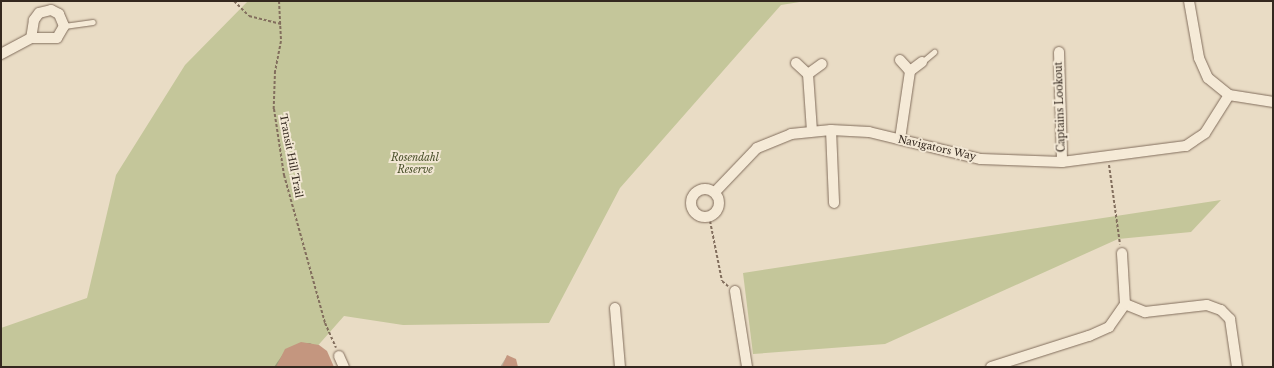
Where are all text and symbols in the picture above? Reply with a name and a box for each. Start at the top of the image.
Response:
street label: Captains Lookout [1052,62,1068,152]
street label: Transit Hill Trail [277,113,305,199]
street label: Navigators Way [897,133,977,163]
park label: Rosendahl Reserve [391,151,439,174]

